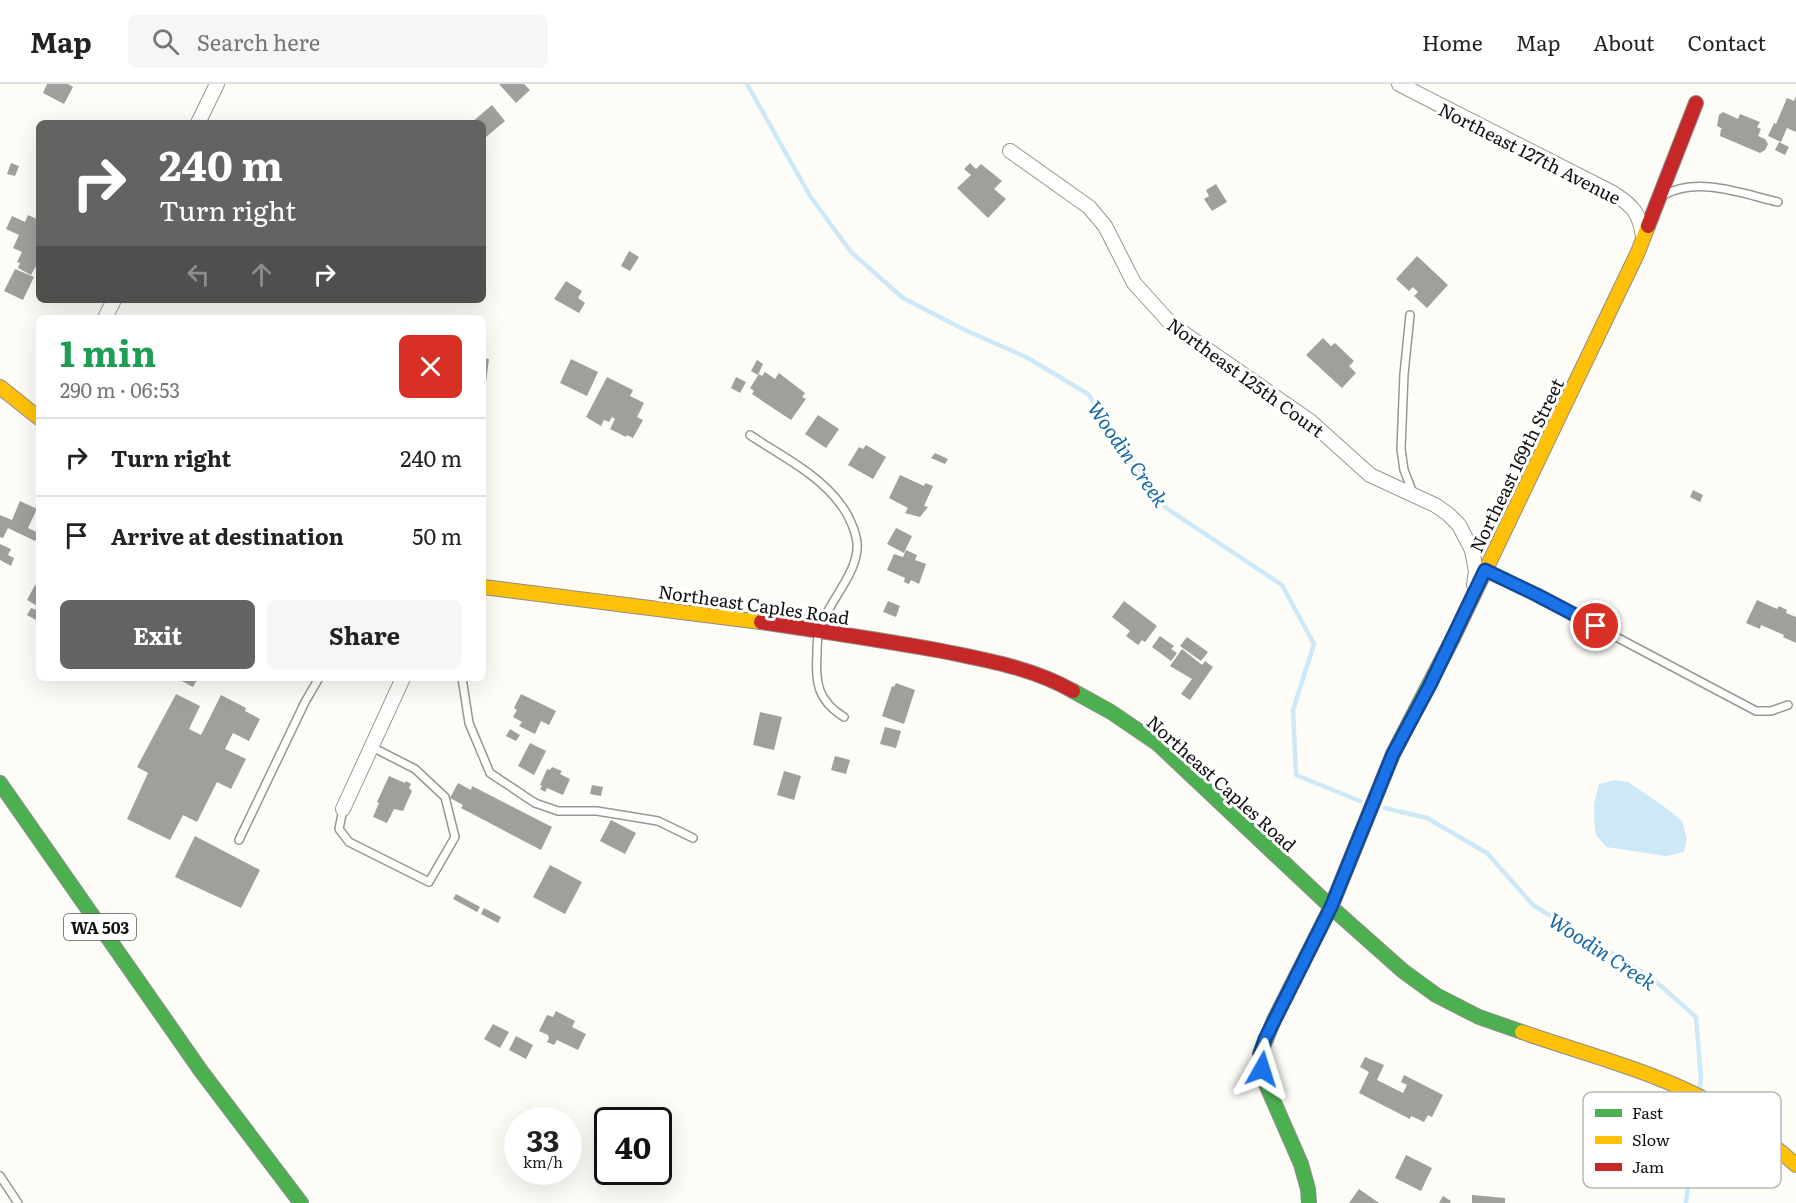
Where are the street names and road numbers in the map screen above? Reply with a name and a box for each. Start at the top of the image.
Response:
street label: Northeast 127th Avenue [1434,95,1626,211]
street label: Northeast 125th Court [1162,311,1331,444]
street label: Northeast 169th Street [1462,373,1570,557]
street label: Northeast Caples Road [657,577,851,631]
street label: Northeast Caples Road [1141,708,1303,858]
road number: WA 503 [64,914,136,940]

